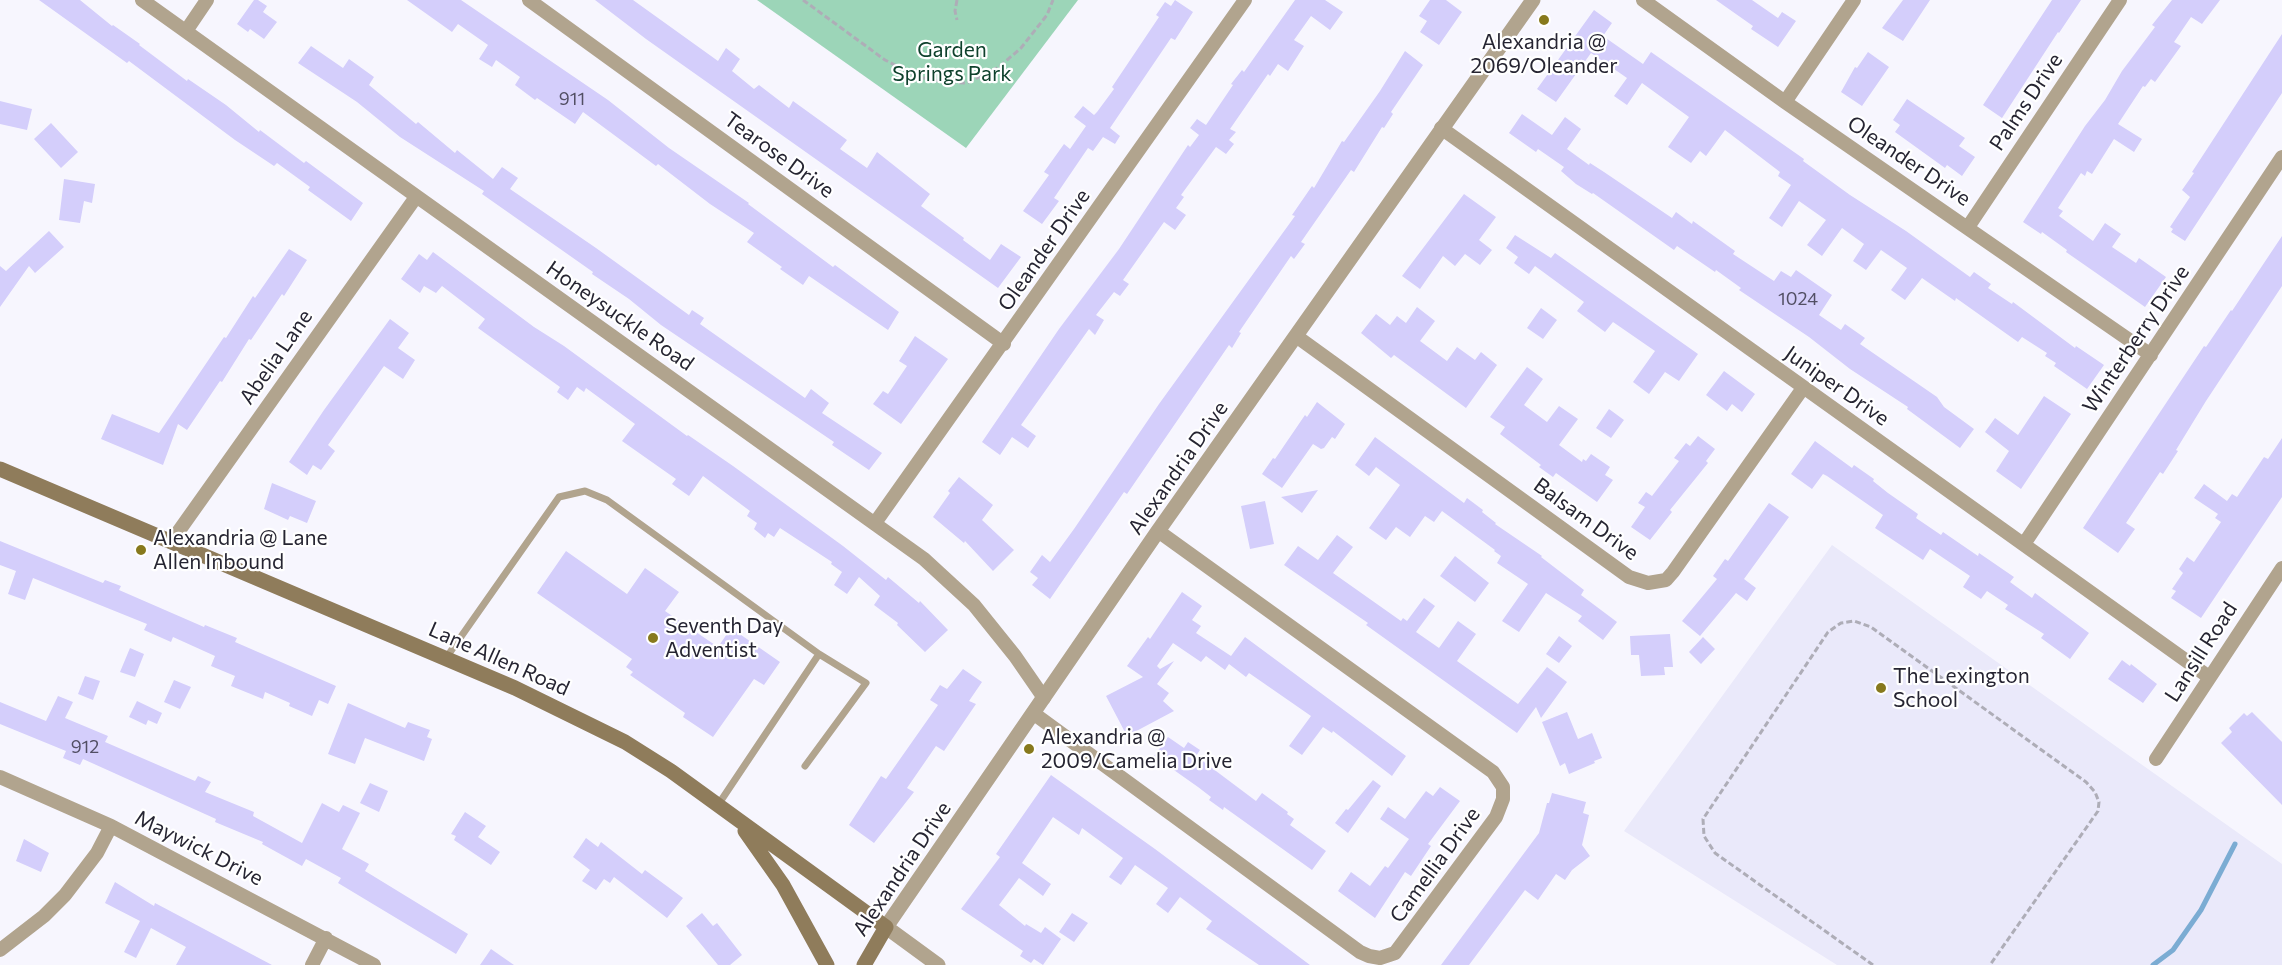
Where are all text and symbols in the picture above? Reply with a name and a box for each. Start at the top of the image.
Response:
marker: Alexandria @ 2069/Oleander [1537,13,1551,27]
place label: Alexandria @ 2069/Oleander [1470,29,1618,79]
park label: Garden Springs Park [892,37,1012,87]
street label: Palms Drive [1984,48,2068,156]
house number: 911 [559,88,585,110]
street label: Tearose Drive [719,107,839,203]
street label: Oleander Drive [1843,111,1975,211]
street label: Oleander Drive [993,184,1095,316]
street label: Honeysuckle Road [541,256,699,376]
street label: Winterberry Drive [2077,260,2195,418]
house number: 1024 [1778,288,1818,310]
street label: Abelia Lane [234,305,318,409]
street label: Juniper Drive [1780,341,1894,431]
street label: Alexandria Drive [1123,397,1233,539]
street label: Balsam Drive [1529,473,1643,565]
place label: Alexandria @ Lane Allen Inbound [153,525,328,575]
marker: Alexandria @ Lane Allen Inbound [134,543,148,557]
street label: Lansill Road [2159,597,2243,707]
place label: Seventh Day Adventist [665,613,783,663]
street label: Lane Allen Road [425,617,573,701]
marker: Seventh Day Adventist [646,631,660,645]
place label: The Lexington School [1893,663,2030,713]
marker: The Lexington School [1874,681,1888,695]
place label: Alexandria @ 2009/Camelia Drive [1041,724,1232,774]
house number: 912 [71,736,99,758]
marker: Alexandria @ 2009/Camelia Drive [1022,742,1036,756]
street label: Alexandria Drive [848,797,956,941]
street label: Camellia Drive [1385,802,1485,928]
street label: Maywick Drive [131,805,267,891]

